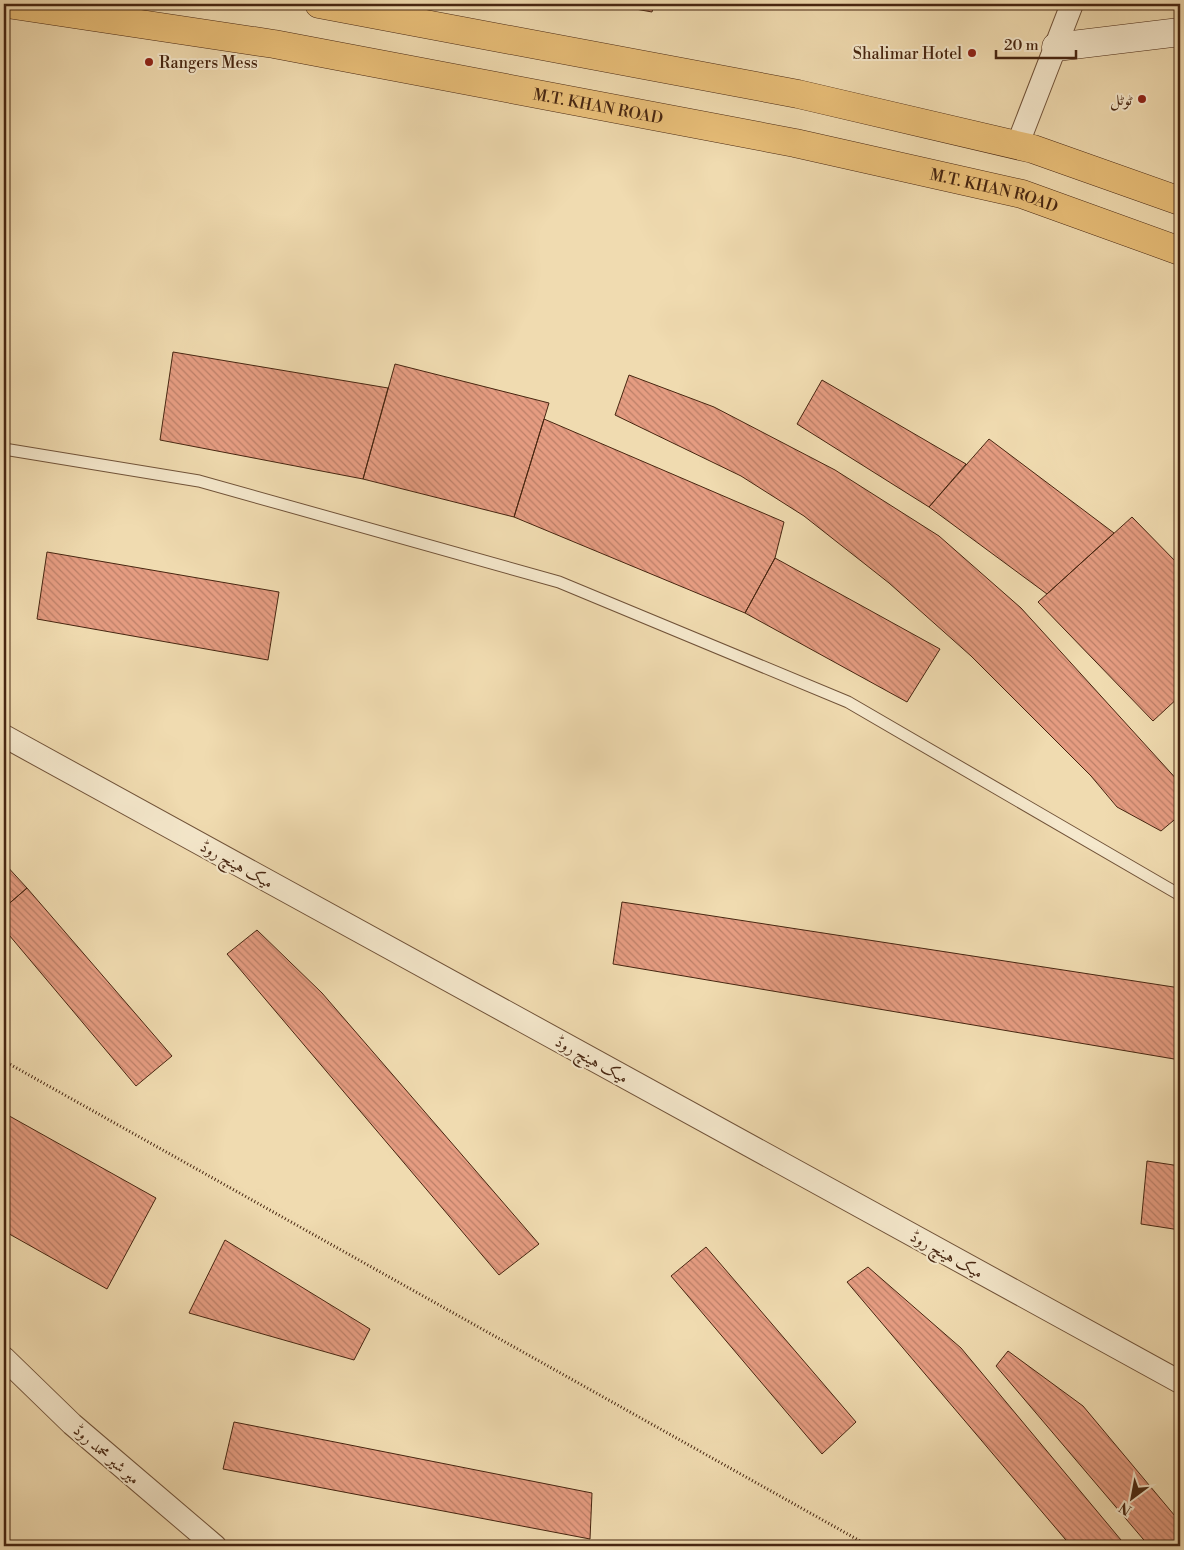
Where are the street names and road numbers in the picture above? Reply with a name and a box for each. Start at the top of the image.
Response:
street label: M.T. KHAN ROAD [531,84,665,129]
street label: M.T. KHAN ROAD [928,165,1061,217]
street label: میک ہینچ روڈ [195,837,276,897]
street label: میک ہینچ روڈ [550,1032,631,1092]
street label: میک ہینچ روڈ [905,1227,986,1287]
street label: میر شیر محمد روڈ [69,1420,144,1489]

